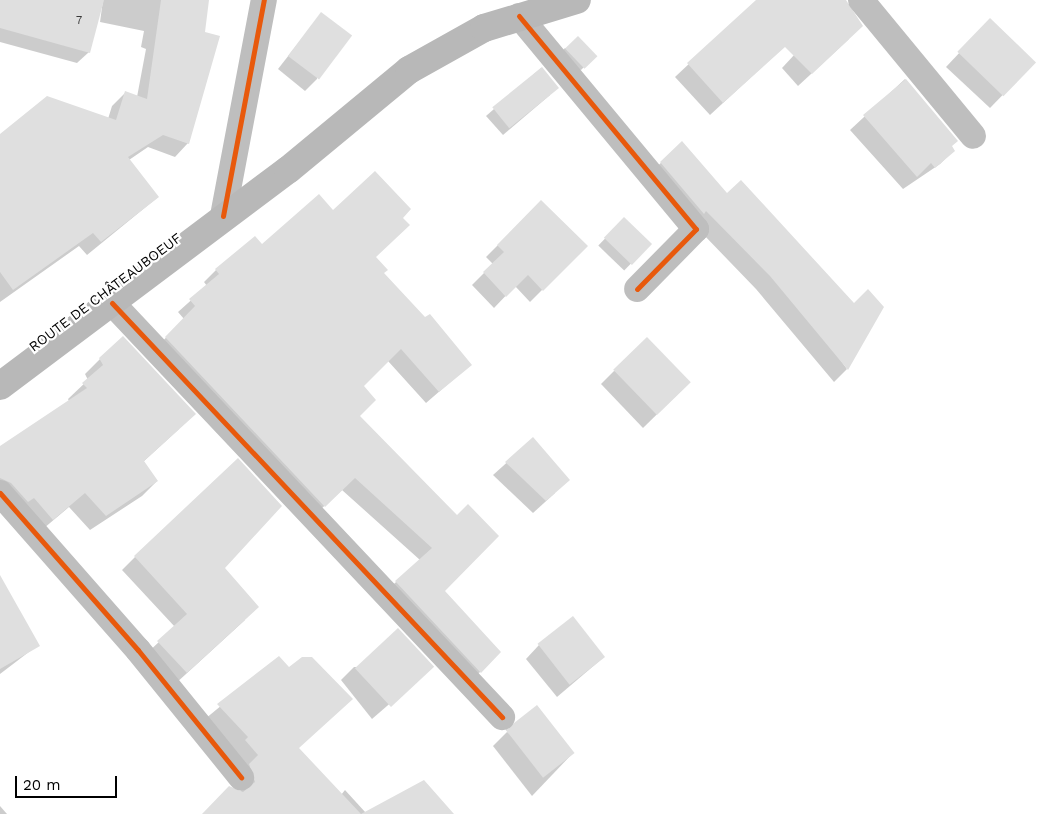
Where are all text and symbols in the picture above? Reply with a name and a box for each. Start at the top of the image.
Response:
house number: 7 [76,14,82,28]
street label: ROUTE DE CHÂTEAUBOEUF [25,229,185,355]
scale bar [18,766,120,798]
text: 20 m [23,776,61,794]

